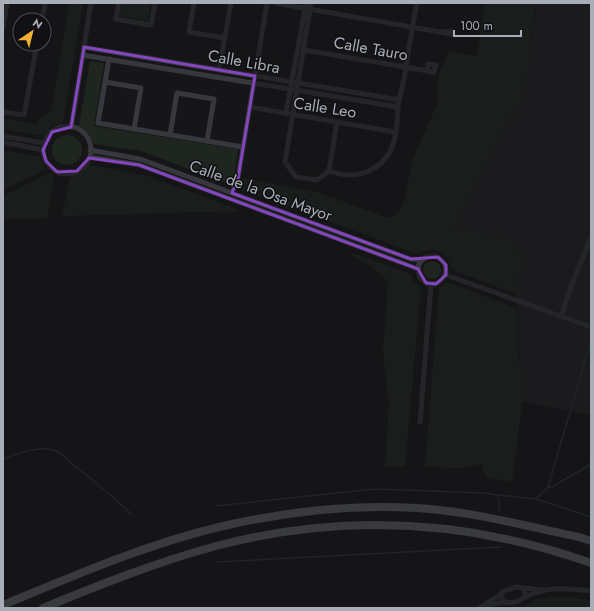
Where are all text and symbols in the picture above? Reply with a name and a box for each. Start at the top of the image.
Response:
north arrow [12,12,52,52]
scale bar [454,12,521,38]
text: N [30,15,46,33]
text: 100 m [460,17,493,35]
street label: Calle Tauro [332,31,410,66]
street label: Calle Libra [206,44,282,79]
street label: Calle Leo [292,91,358,124]
street label: Calle de la Osa Mayor [186,154,336,227]

